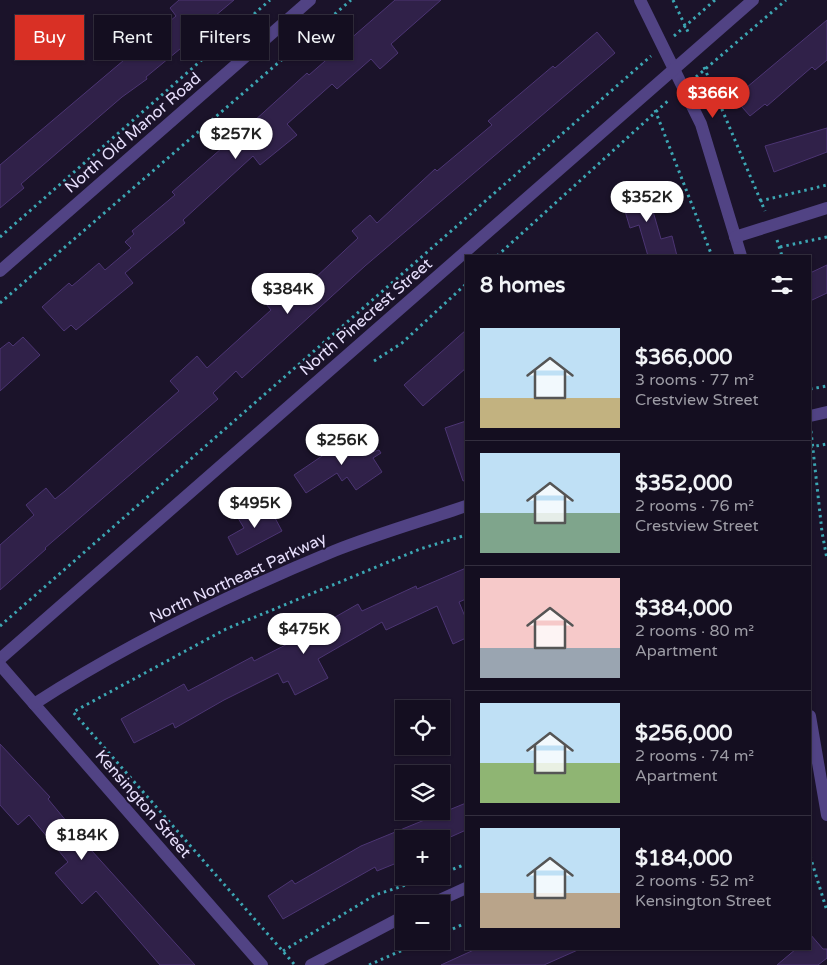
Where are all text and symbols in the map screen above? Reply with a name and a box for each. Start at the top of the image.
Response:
chip: Buy [15,15,84,60]
chip: Rent [94,15,171,60]
chip: Filters [181,15,269,60]
chip: New [279,15,353,60]
street label: North Old Manor Road [61,68,205,198]
pin: $366K [678,76,748,119]
text: $366K [688,83,738,103]
pin: $257K [201,118,271,160]
text: $257K [211,124,261,144]
pin: $352K [612,180,682,223]
text: $352K [622,187,672,207]
street label: North Pinecrest Street [296,254,436,380]
icon: filters [768,271,796,299]
pin: $384K [253,272,323,315]
text: 8 homes [480,273,565,298]
text: $384K [263,279,313,299]
text: $366,000 [635,345,733,370]
icon: home [520,348,580,408]
text: 3 rooms · 77 m² [635,370,754,390]
text: Crestview Street [635,390,759,410]
pin: $256K [307,424,377,466]
text: $256K [317,430,367,450]
text: $352,000 [635,471,733,496]
icon: home [520,473,580,533]
pin: $495K [220,486,290,529]
text: $495K [230,493,280,513]
text: 2 rooms · 76 m² [635,496,754,516]
text: Crestview Street [635,516,759,536]
street label: North Northeast Parkway [146,528,330,628]
text: $384,000 [635,596,733,621]
icon: home [520,598,580,658]
pin: $475K [269,612,339,655]
text: $475K [279,619,329,639]
text: 2 rooms · 80 m² [635,621,754,641]
text: Apartment [635,641,718,661]
map controls [395,700,450,950]
button: locate [395,700,450,755]
text: $256,000 [635,721,733,746]
icon: home [520,723,580,783]
street label: Kensington Street [91,746,195,862]
text: 2 rooms · 74 m² [635,746,754,766]
button: layers [395,765,450,820]
text: Apartment [635,766,718,786]
pin: $184K [47,818,117,861]
text: $184K [57,825,107,845]
button: + [395,830,450,885]
text: $184,000 [635,846,733,871]
icon: home [520,848,580,908]
text: 2 rooms · 52 m² [635,871,754,891]
text: Kensington Street [635,891,771,911]
button: − [395,895,450,950]

